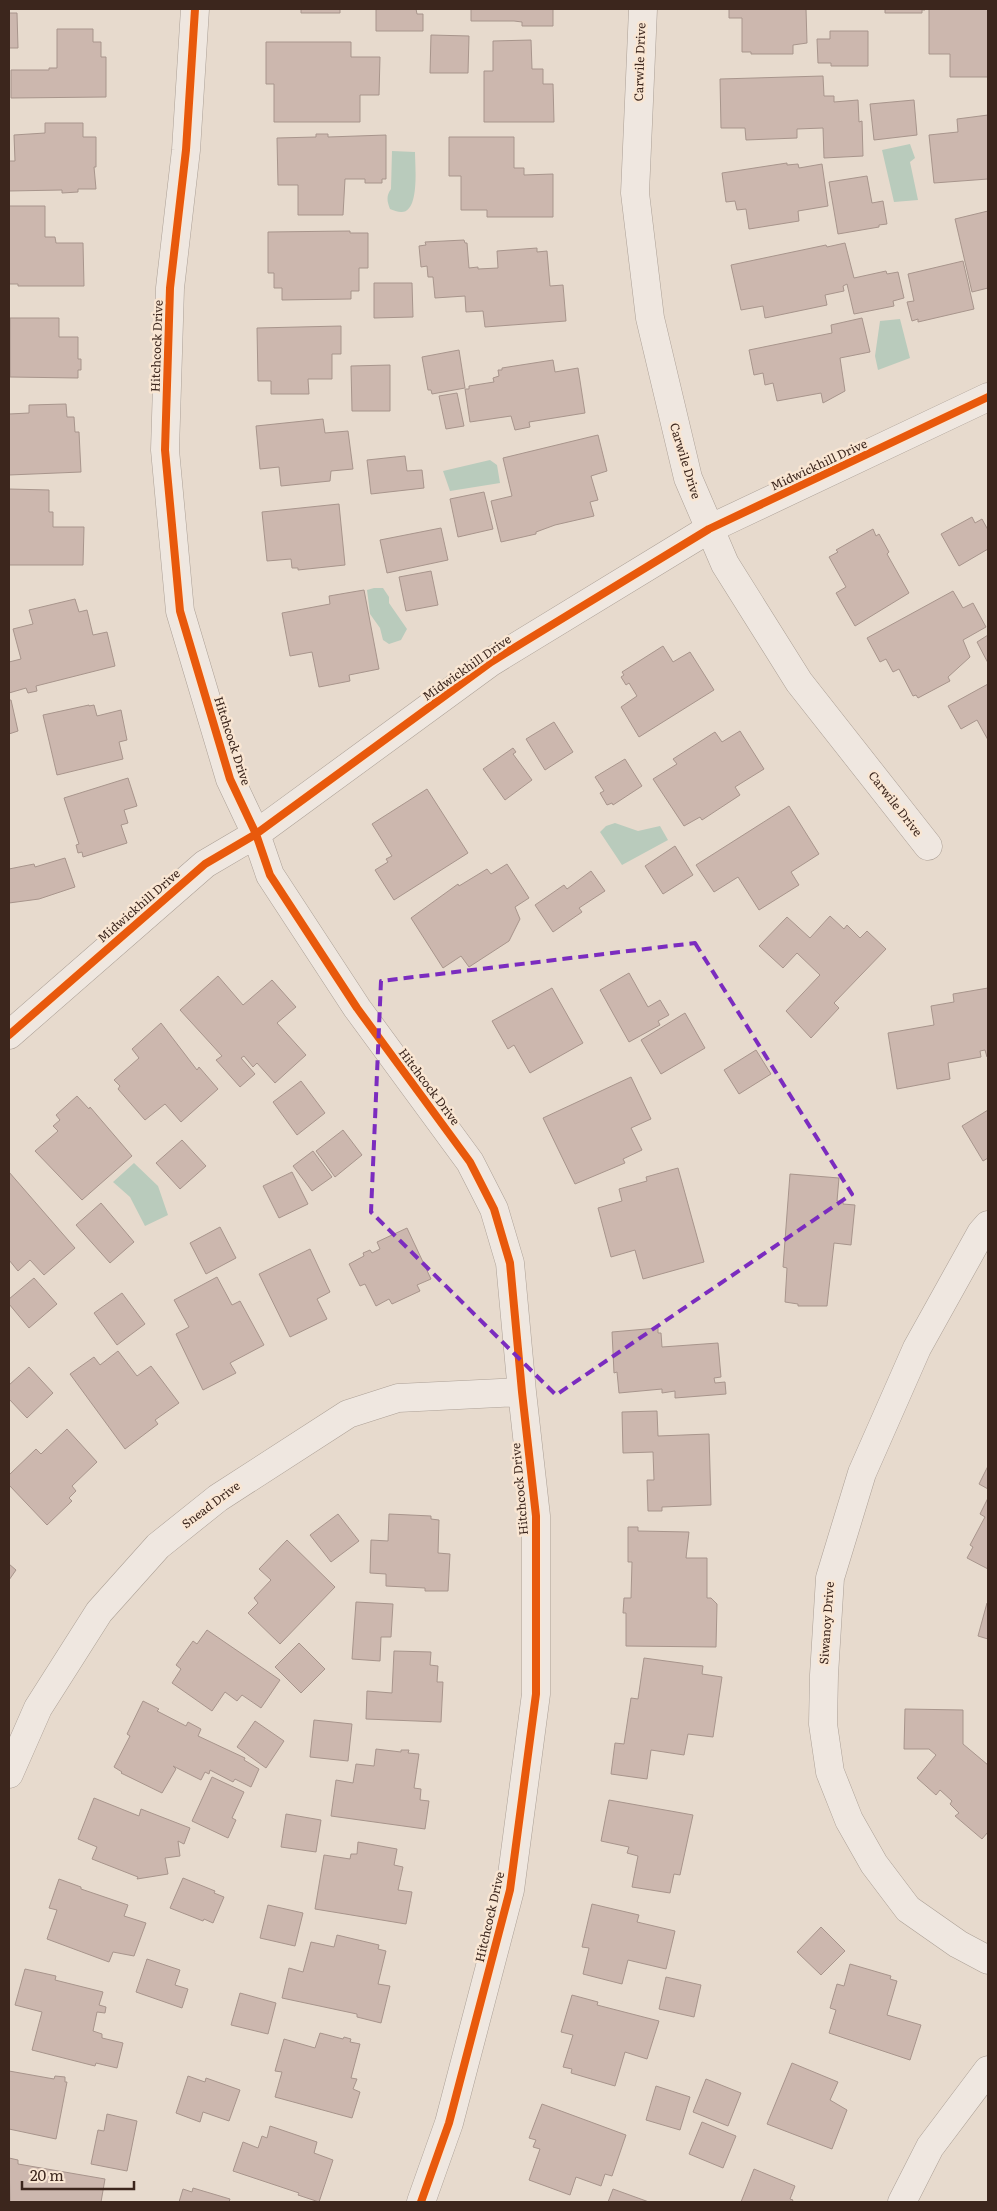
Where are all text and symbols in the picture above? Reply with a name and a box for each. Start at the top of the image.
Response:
street label: Carwile Drive [629,22,649,102]
street label: Hitchcock Drive [145,299,167,392]
street label: Carwile Drive [666,420,706,501]
street label: Midwickhill Drive [767,434,870,494]
street label: Midwickhill Drive [418,630,514,705]
street label: Hitchcock Drive [210,694,256,787]
street label: Carwile Drive [864,767,927,840]
street label: Midwickhill Drive [93,864,184,946]
street label: Hitchcock Drive [395,1044,465,1129]
street label: Hitchcock Drive [506,1442,532,1536]
street label: Snead Drive [177,1476,243,1532]
street label: Siwanoy Drive [814,1581,838,1665]
street label: Hitchcock Drive [470,1870,508,1964]
scale bar [22,2158,135,2190]
text: 20 m [30,2163,64,2186]

